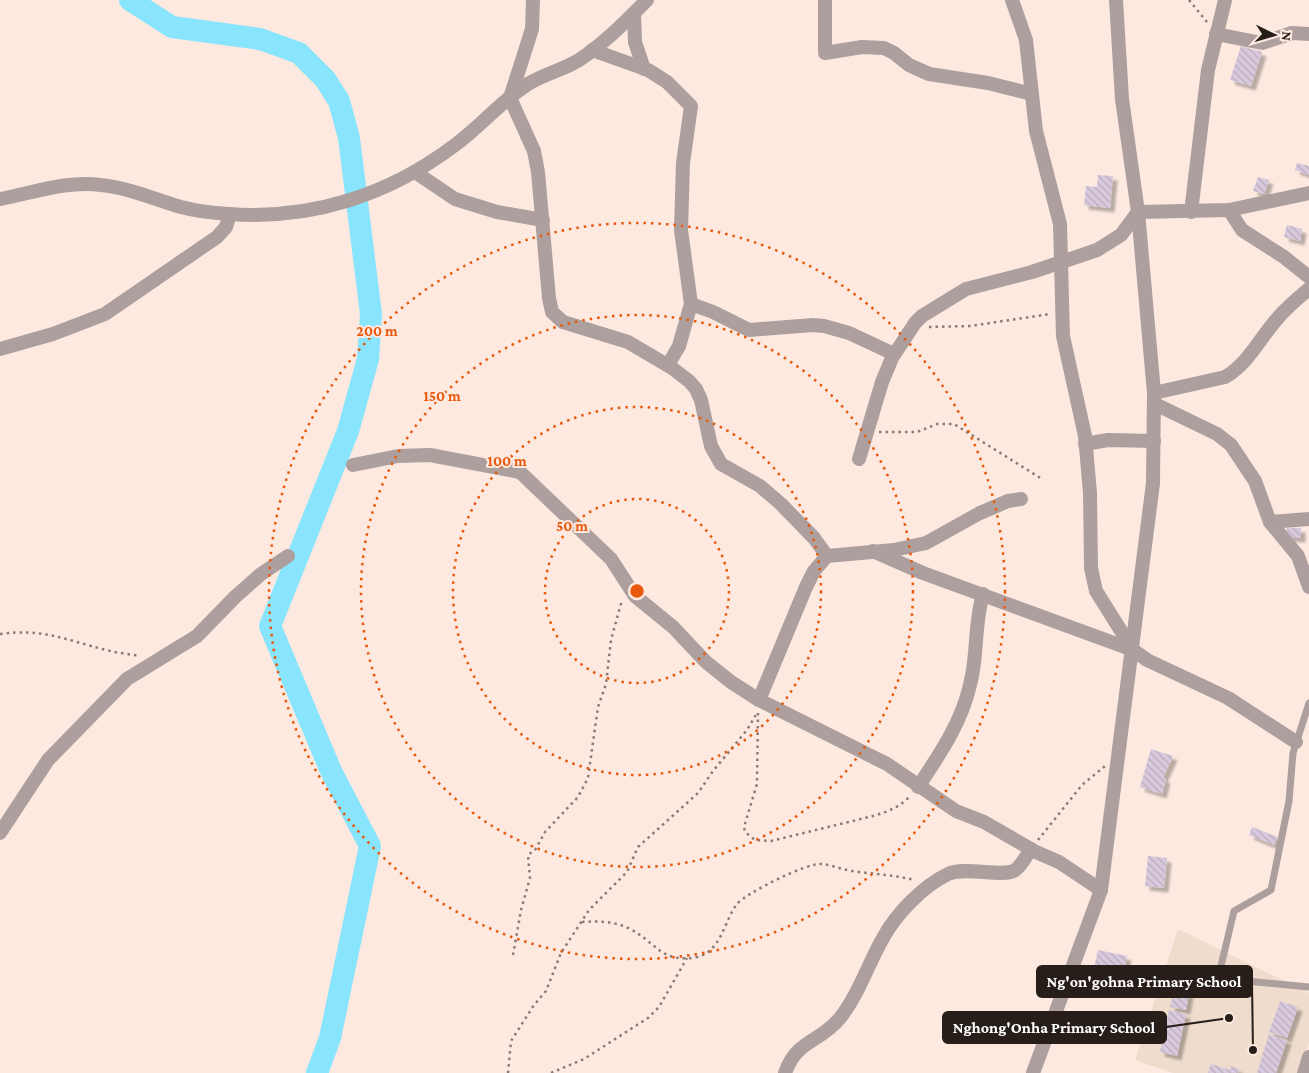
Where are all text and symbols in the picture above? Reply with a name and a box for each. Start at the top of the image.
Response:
north arrow [1249,10,1299,60]
text: N [1279,31,1295,42]
text: 200 m [356,323,398,339]
text: 150 m [423,388,461,404]
text: 100 m [487,453,527,469]
text: 50 m [556,518,588,534]
centre of rings [628,582,646,600]
callout: Ng'on'gohna Primary School [1037,966,1252,997]
text: Ng'on'gohna Primary School [1047,973,1242,990]
callout: Nghong'Onha Primary School [943,1012,1166,1043]
text: Nghong'Onha Primary School [953,1019,1156,1036]

